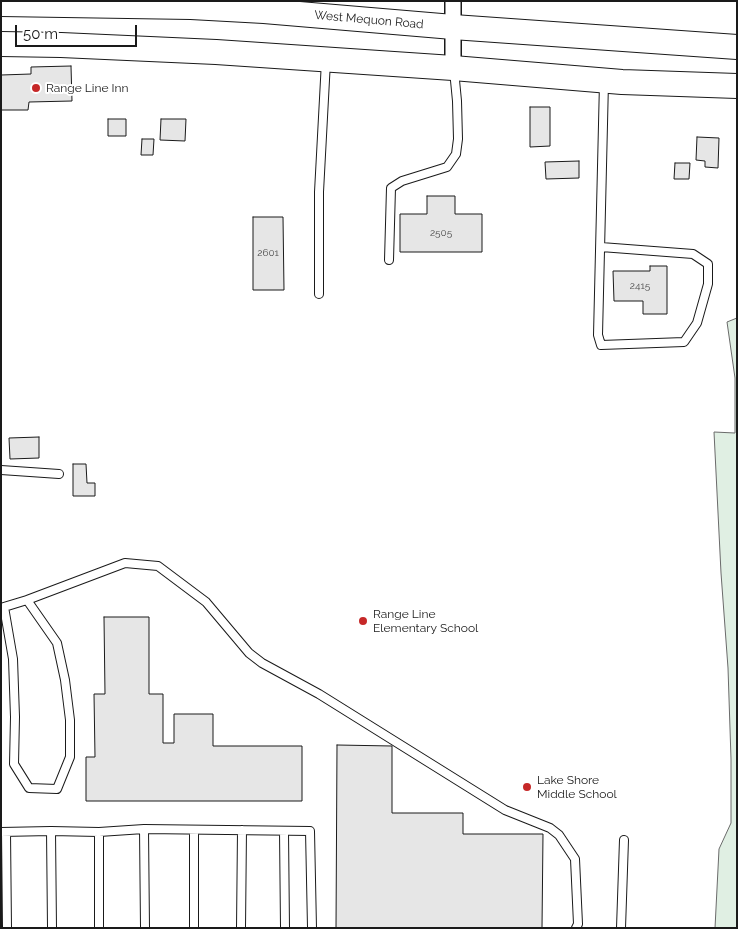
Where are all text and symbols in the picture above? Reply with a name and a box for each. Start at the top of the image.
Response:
street label: West Mequon Road [314,8,424,32]
scale bar [18,15,140,47]
text: 50 m [23,25,58,43]
place label: Range Line Inn [46,81,128,95]
marker: Range Line Inn [30,82,42,94]
house number: 2505 [430,227,452,239]
house number: 2601 [257,247,279,259]
house number: 2415 [630,280,650,292]
place label: Range Line Elementary School [373,607,478,635]
marker: Range Line Elementary School [357,615,369,627]
place label: Lake Shore Middle School [537,773,617,801]
marker: Lake Shore Middle School [521,781,533,793]

